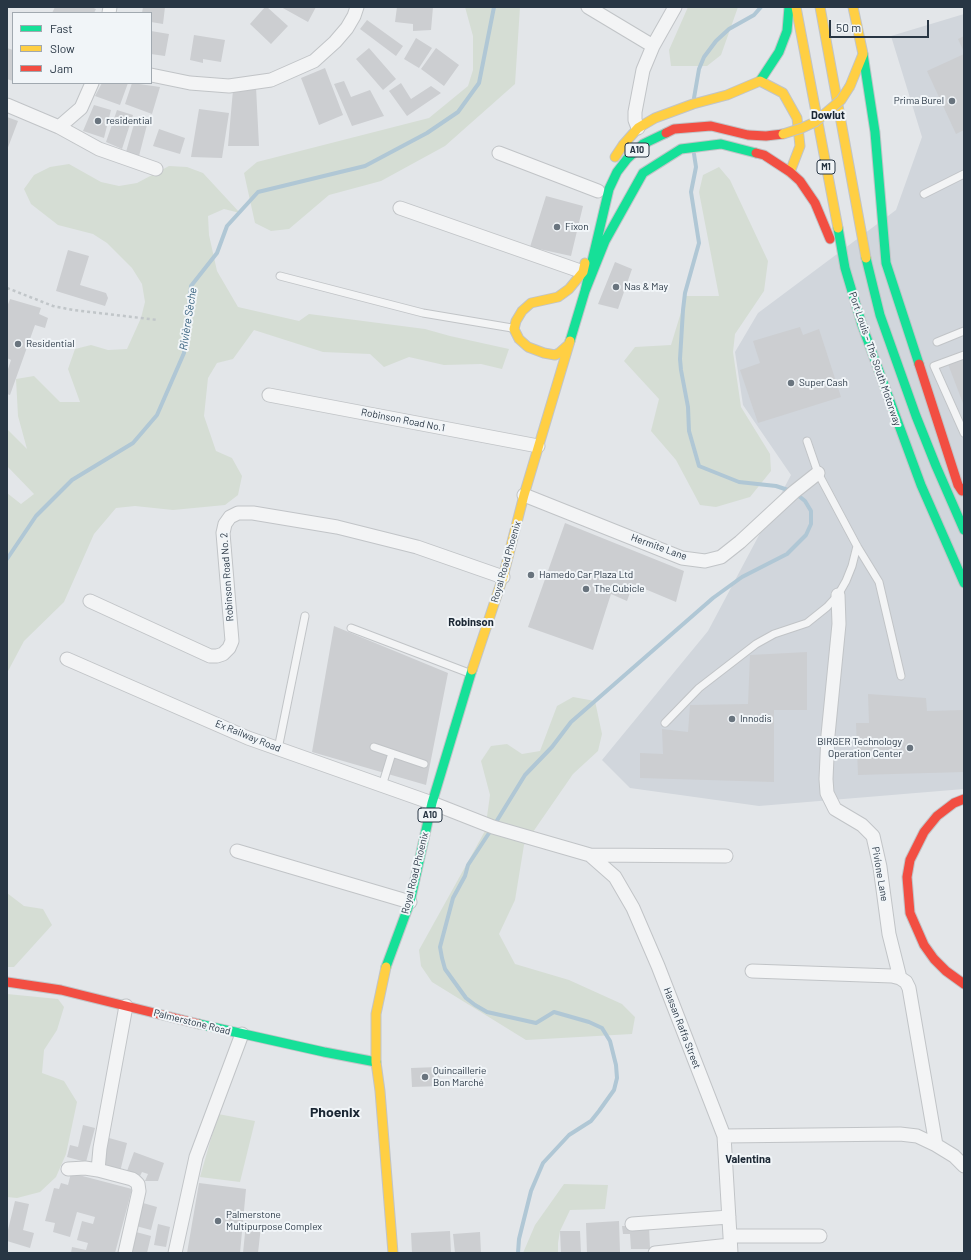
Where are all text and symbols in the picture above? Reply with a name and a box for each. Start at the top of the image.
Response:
legend [12,12,152,84]
scale bar [831,12,931,38]
text: 50 m [836,20,861,34]
text: Fast [50,21,73,35]
text: Slow [50,41,75,55]
text: Jam [50,61,73,75]
place label: Prima Burel [894,95,944,107]
marker: Prima Burel [947,96,957,106]
district label: Dowlut [811,108,845,122]
place label: residential [106,115,152,127]
marker: residential [93,116,103,126]
road number: A10 [625,143,649,157]
road number: M1 [817,160,835,174]
place label: Fixon [565,221,589,233]
marker: Fixon [552,222,562,232]
place label: Nas & May [624,281,668,293]
marker: Nas & May [611,282,621,292]
water label: Rivière Sèche [177,287,199,351]
street label: Port Louis – The South Motorway [846,290,904,428]
place label: Residential [26,338,74,350]
marker: Residential [13,339,23,349]
place label: Super Cash [799,377,848,389]
marker: Super Cash [786,378,796,388]
street label: Robinson Road No.1 [360,406,446,434]
street label: Royal Road Phoenix [489,520,523,604]
street label: Hermite Lane [629,531,689,563]
street label: Robinson Road No. 2 [218,532,236,622]
place label: Hamedo Car Plaza Ltd [539,569,633,581]
marker: Hamedo Car Plaza Ltd [526,570,536,580]
place label: The Cubicle [594,583,645,595]
marker: The Cubicle [581,584,591,594]
district label: Robinson [448,615,494,629]
place label: Innodis [740,713,772,725]
marker: Innodis [727,714,737,724]
street label: Ex Railway Road [213,717,283,755]
place label: BIRGER Technology Operation Center [817,736,902,760]
marker: BIRGER Technology Operation Center [905,743,915,753]
road number: A10 [418,808,442,822]
street label: Royal Road Phoenix [399,831,431,915]
street label: Pivione Lane [869,846,891,902]
street label: Hassan Raffa Street [661,986,703,1070]
street label: Palmerstone Road [152,1007,232,1037]
place label: Quincaillerie Bon Marché [433,1065,486,1088]
marker: Quincaillerie Bon Marché [420,1072,430,1082]
district label: Phoenix [310,1104,360,1120]
district label: Valentina [725,1152,771,1166]
place label: Palmerstone Multipurpose Complex [226,1209,322,1232]
marker: Palmerstone Multipurpose Complex [213,1216,223,1226]

